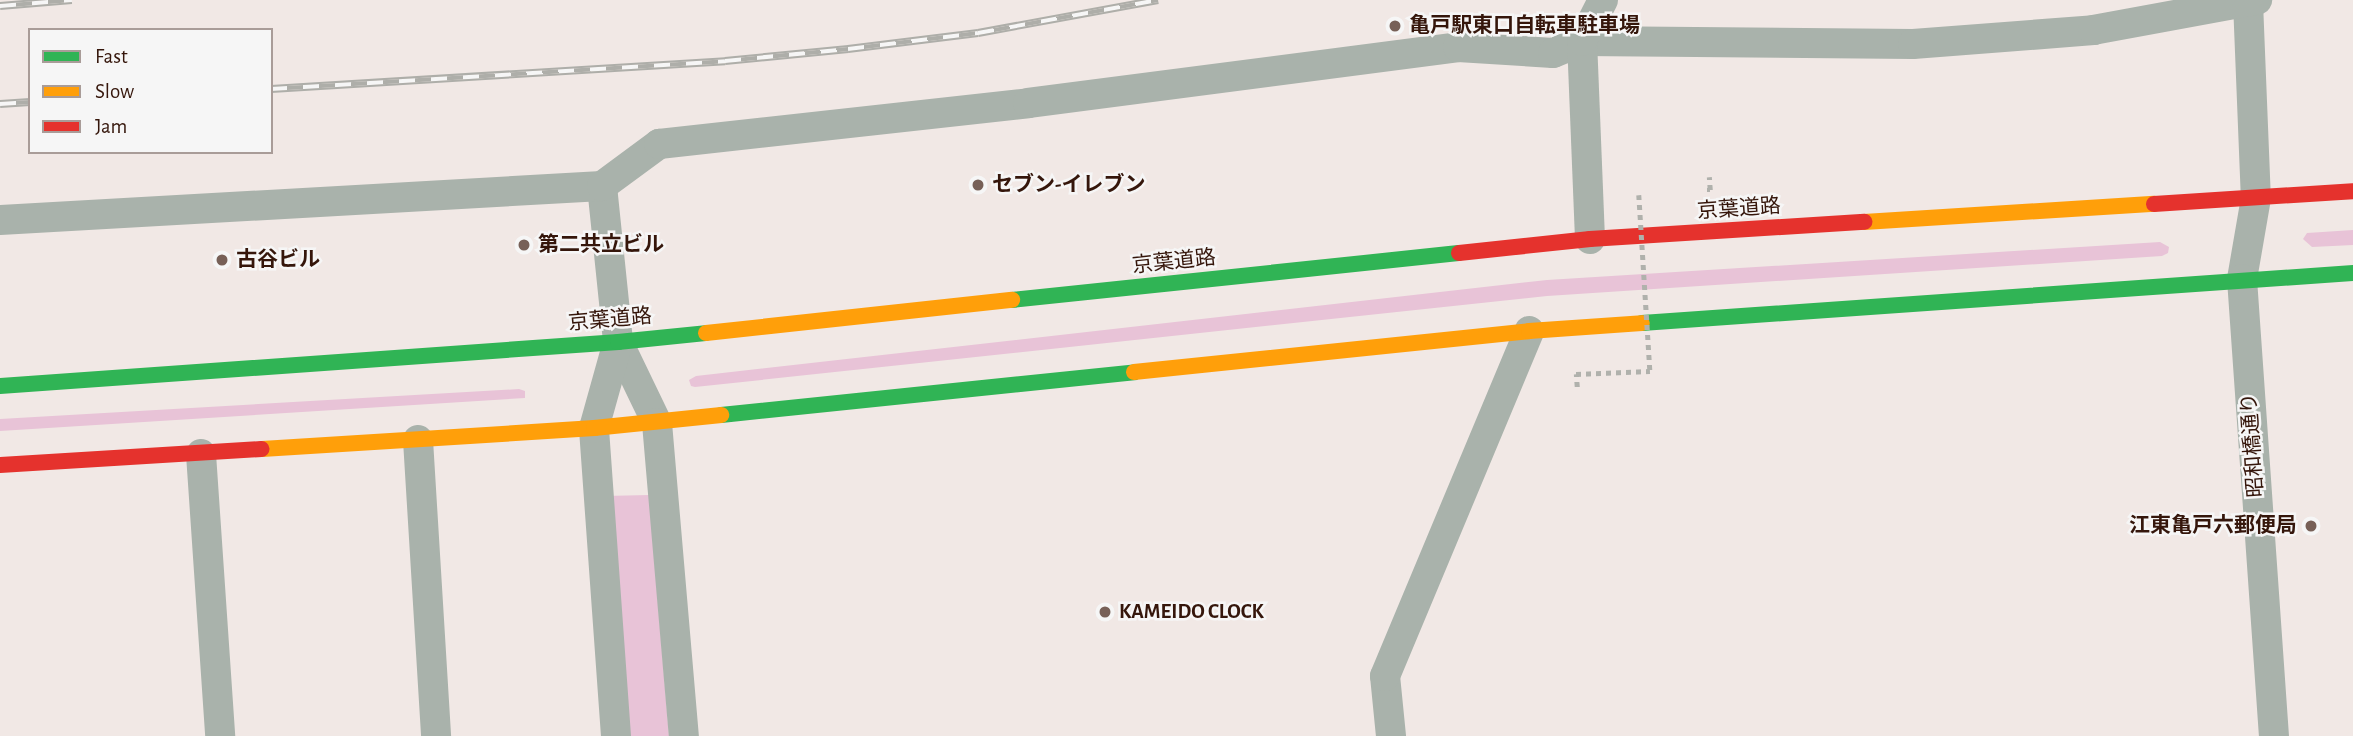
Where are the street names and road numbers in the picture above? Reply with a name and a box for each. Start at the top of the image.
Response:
street label: 京葉道路 [1696,194,1782,224]
street label: 京葉道路 [1131,245,1217,279]
street label: 京葉道路 [567,304,653,336]
street label: 昭和橋通り [2237,392,2269,498]

